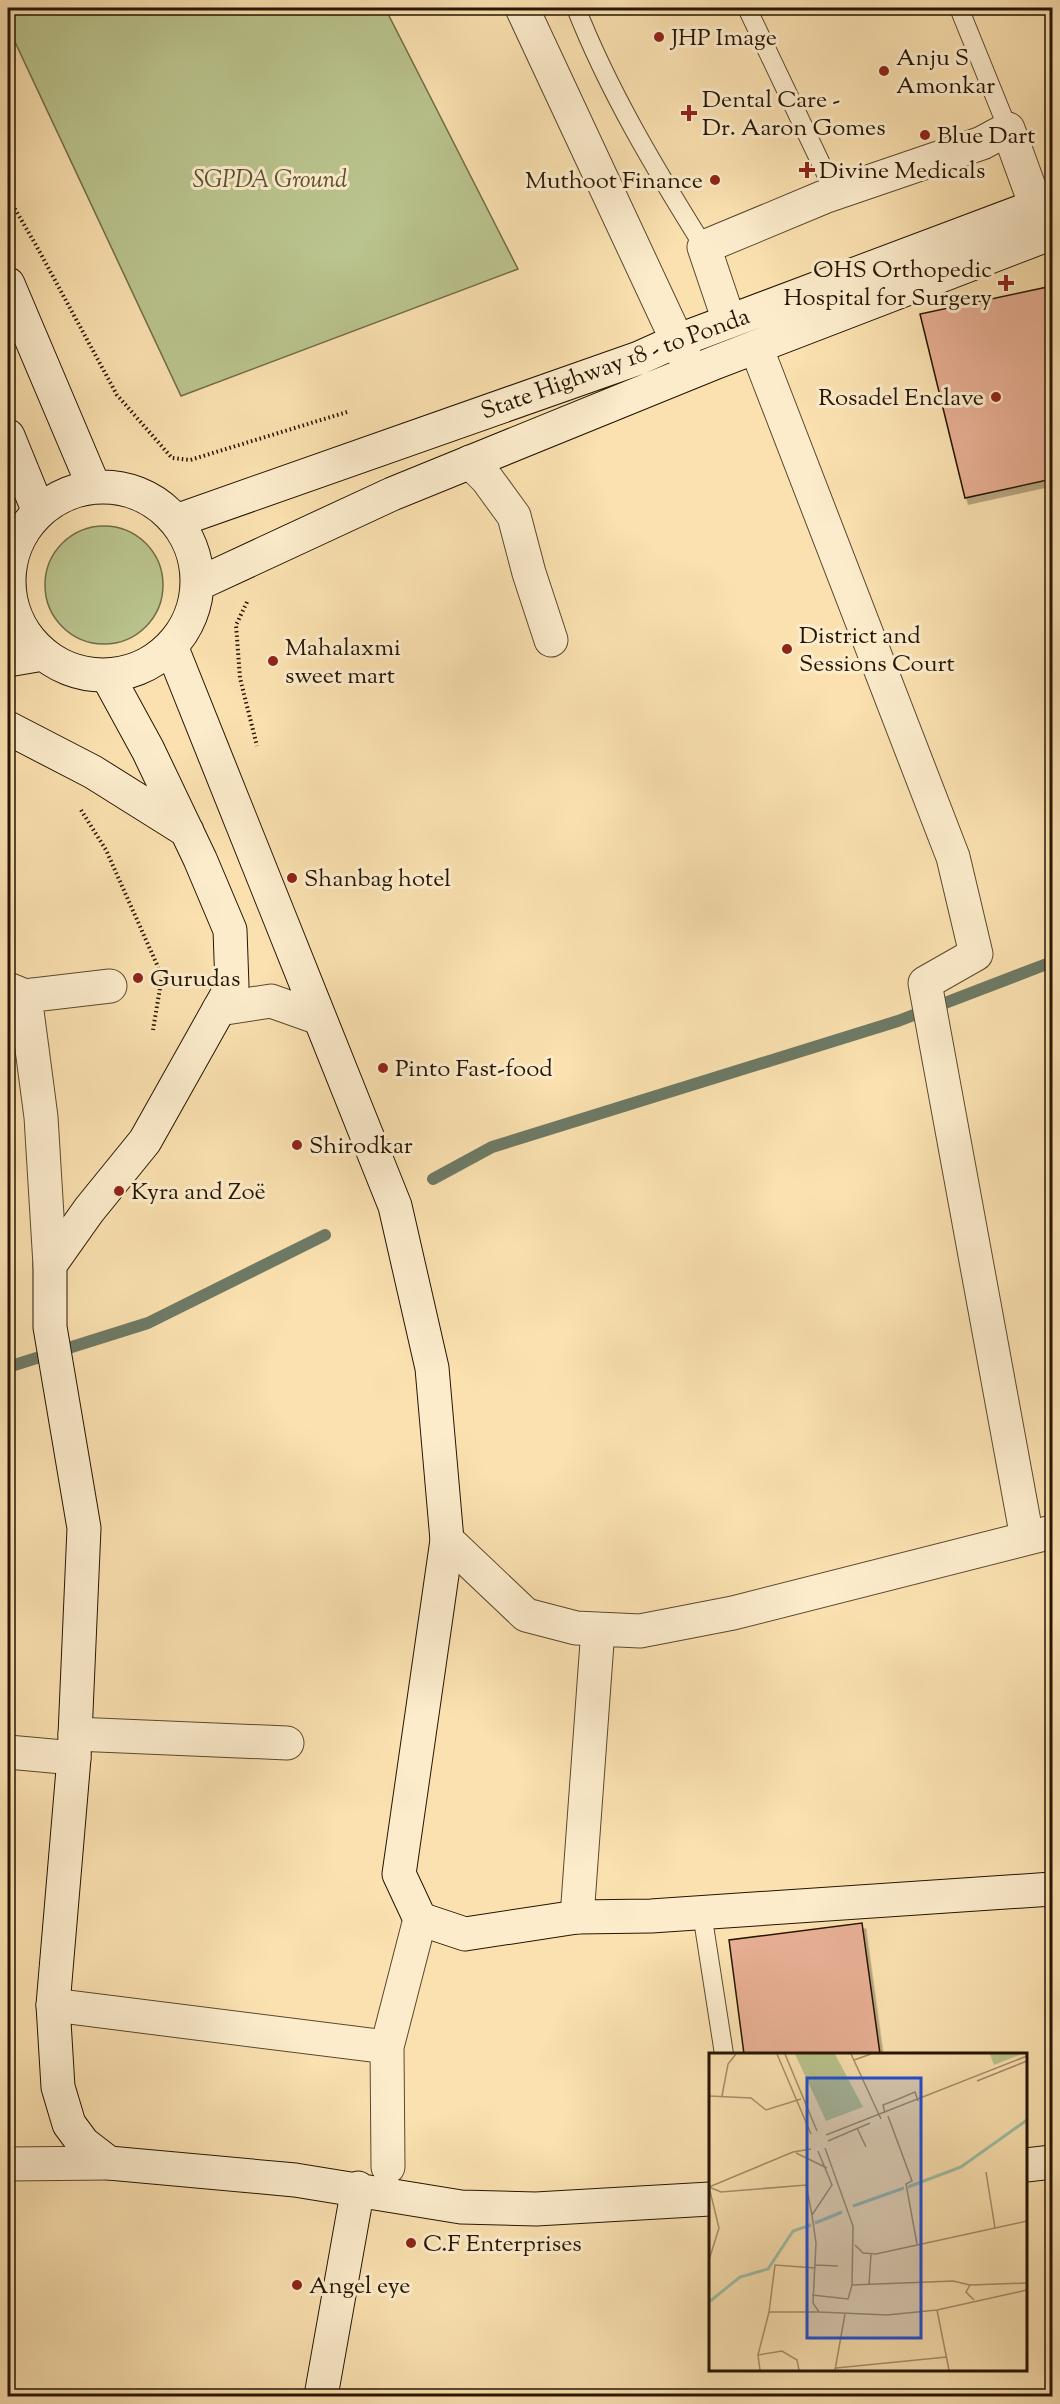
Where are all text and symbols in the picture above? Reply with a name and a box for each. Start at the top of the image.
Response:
place label: JHP Image [669,22,777,56]
marker: JHP Image [652,30,666,44]
place label: Anju S Amonkar [896,42,995,104]
marker: Anju S Amonkar [877,64,891,78]
place label: Dental Care - Dr. Aaron Gomes [702,84,886,146]
marker: Dental Care - Dr. Aaron Gomes [680,104,698,122]
place label: Blue Dart [937,120,1036,154]
marker: Blue Dart [918,128,932,142]
place label: Divine Medicals [819,155,986,189]
marker: Divine Medicals [800,163,814,177]
park label: SGPDA Ground [193,164,347,198]
place label: Muthoot Finance [525,165,703,199]
marker: Muthoot Finance [708,173,722,187]
place label: OHS Orthopedic Hospital for Surgery [783,254,992,316]
marker: OHS Orthopedic Hospital for Surgery [997,274,1015,292]
street label: State Highway 18 - to Ponda [476,300,755,429]
place label: Rosadel Enclave [818,382,984,416]
marker: Rosadel Enclave [989,390,1003,404]
place label: District and Sessions Court [799,620,955,682]
place label: Mahalaxmi sweet mart [285,632,401,694]
marker: District and Sessions Court [780,642,794,656]
marker: Mahalaxmi sweet mart [266,654,280,668]
place label: Shanbag hotel [304,863,451,897]
marker: Shanbag hotel [285,871,299,885]
place label: Gurudas [150,963,240,997]
marker: Gurudas [131,971,145,985]
place label: Pinto Fast-food [395,1053,553,1087]
marker: Pinto Fast-food [376,1061,390,1075]
place label: Shirodkar [309,1130,413,1164]
marker: Shirodkar [290,1138,304,1152]
place label: Kyra and Zoë [131,1176,266,1210]
marker: Kyra and Zoë [112,1184,126,1198]
inset map [709,2053,1027,2371]
place label: C.F Enterprises [423,2228,582,2262]
marker: C.F Enterprises [404,2236,418,2250]
place label: Angel eye [309,2270,410,2304]
marker: Angel eye [290,2278,304,2292]

